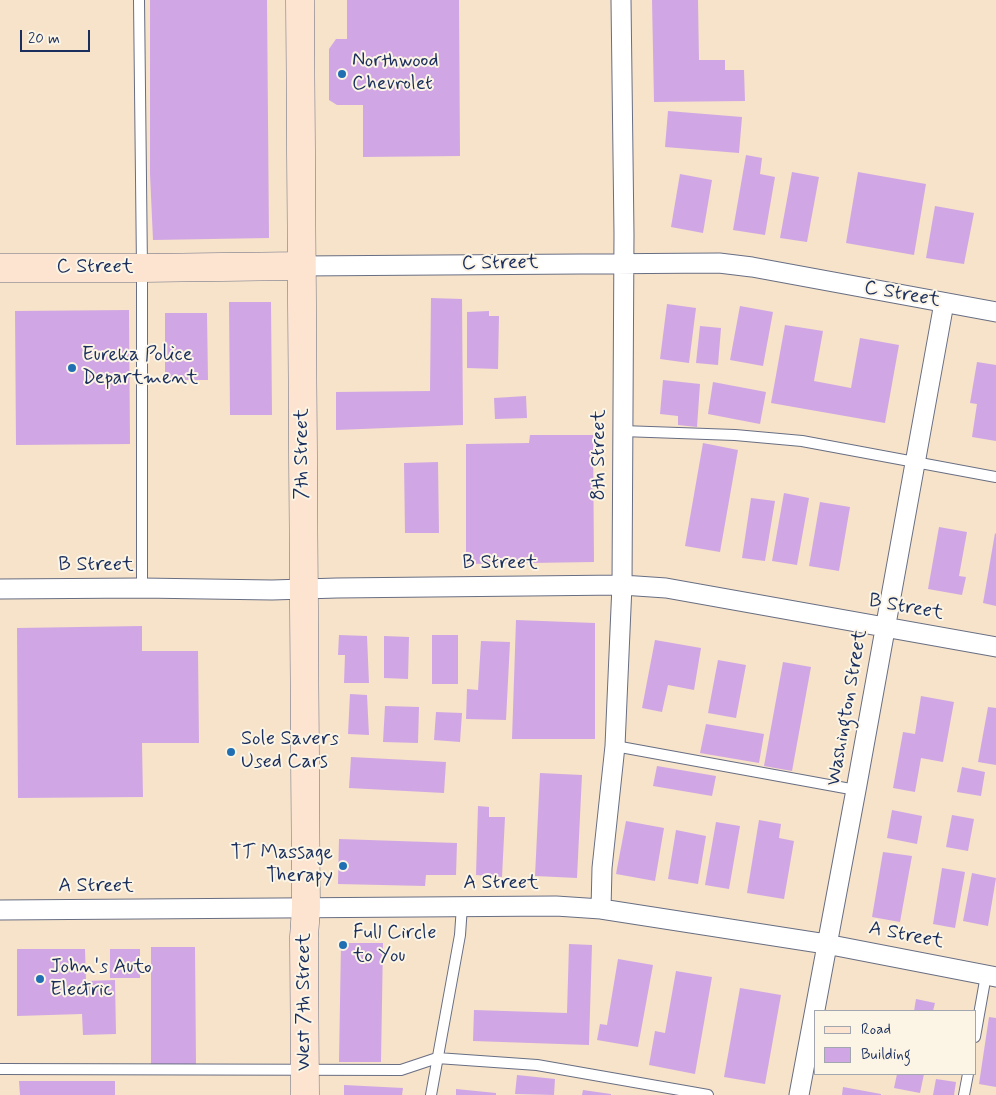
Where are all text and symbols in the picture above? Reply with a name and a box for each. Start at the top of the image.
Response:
scale bar [22,20,92,52]
text: 20 m [28,29,60,49]
place label: Northwood Chevrolet [352,50,438,97]
marker: Northwood Chevrolet [336,68,348,80]
street label: C Street [461,251,539,277]
street label: C Street [57,256,133,280]
street label: C Street [862,277,942,313]
place label: Eureka Police Department [82,344,198,391]
marker: Eureka Police Department [66,362,78,374]
street label: 7th Street [291,408,315,500]
street label: 8th Street [588,410,612,500]
street label: B Street [462,552,538,576]
street label: B Street [58,554,134,578]
street label: B Street [867,590,945,626]
street label: Washington Street [822,628,874,788]
place label: Sole Savers Used Cars [241,728,339,775]
marker: Sole Savers Used Cars [225,746,237,758]
place label: TT Massage Therapy [230,842,333,889]
marker: TT Massage Therapy [337,860,349,872]
street label: A Street [463,872,539,896]
street label: A Street [58,875,134,899]
street label: A Street [867,917,945,955]
place label: Full Circle to You [353,922,436,969]
street label: West 7th Street [293,933,317,1071]
marker: Full Circle to You [337,939,349,951]
place label: John's Auto Electric [50,956,152,1003]
marker: John's Auto Electric [34,973,46,985]
legend [814,1010,976,1075]
text: Road [861,1020,891,1040]
text: Building [861,1045,911,1065]

